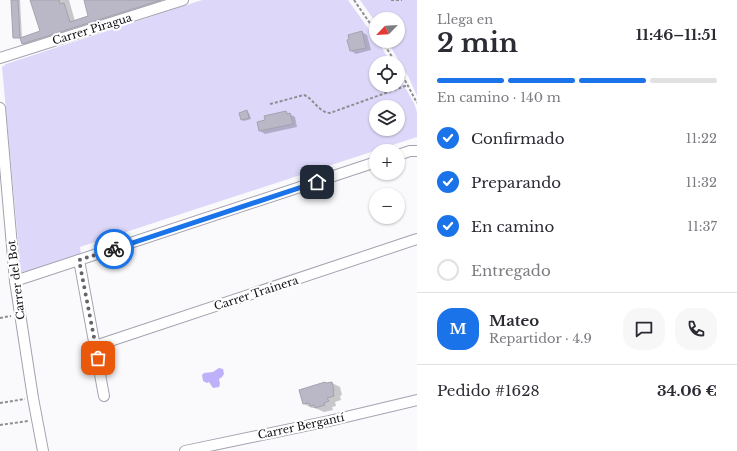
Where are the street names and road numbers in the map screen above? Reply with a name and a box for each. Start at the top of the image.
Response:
street label: Carrer Piragua [51,10,134,48]
street label: Carrer del Bot [4,239,28,321]
street label: Carrer Trainera [212,273,301,313]
street label: Carrer Bergantí [257,410,346,442]

